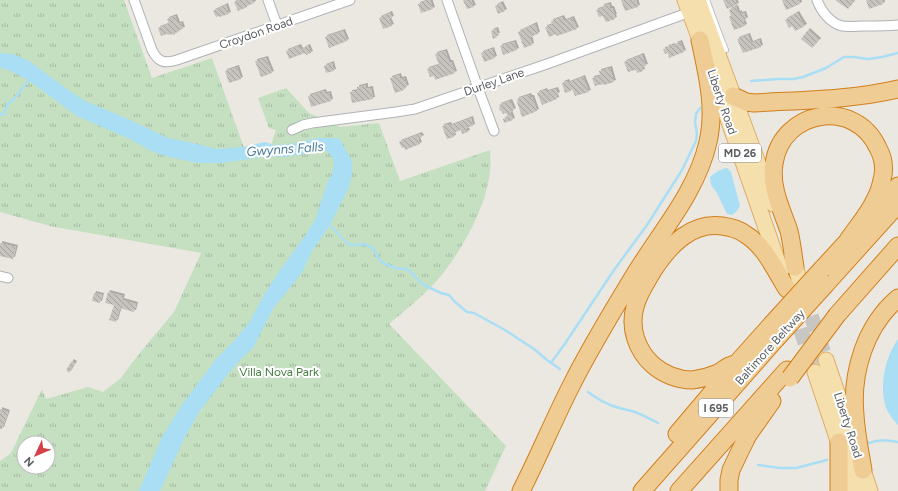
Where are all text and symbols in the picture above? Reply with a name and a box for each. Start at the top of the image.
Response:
street label: Croydon Road [217,14,295,52]
street label: Durley Lane [462,65,526,99]
street label: Liberty Road [704,68,740,136]
water label: Gwynns Falls [246,139,324,159]
road number: MD 26 [719,144,761,162]
street label: Baltimore Beltway [732,306,808,388]
park label: Villa Nova Park [239,365,319,379]
street label: Liberty Road [831,390,865,460]
road number: I 695 [699,399,733,417]
north arrow [16,435,56,475]
text: N [22,454,37,469]

